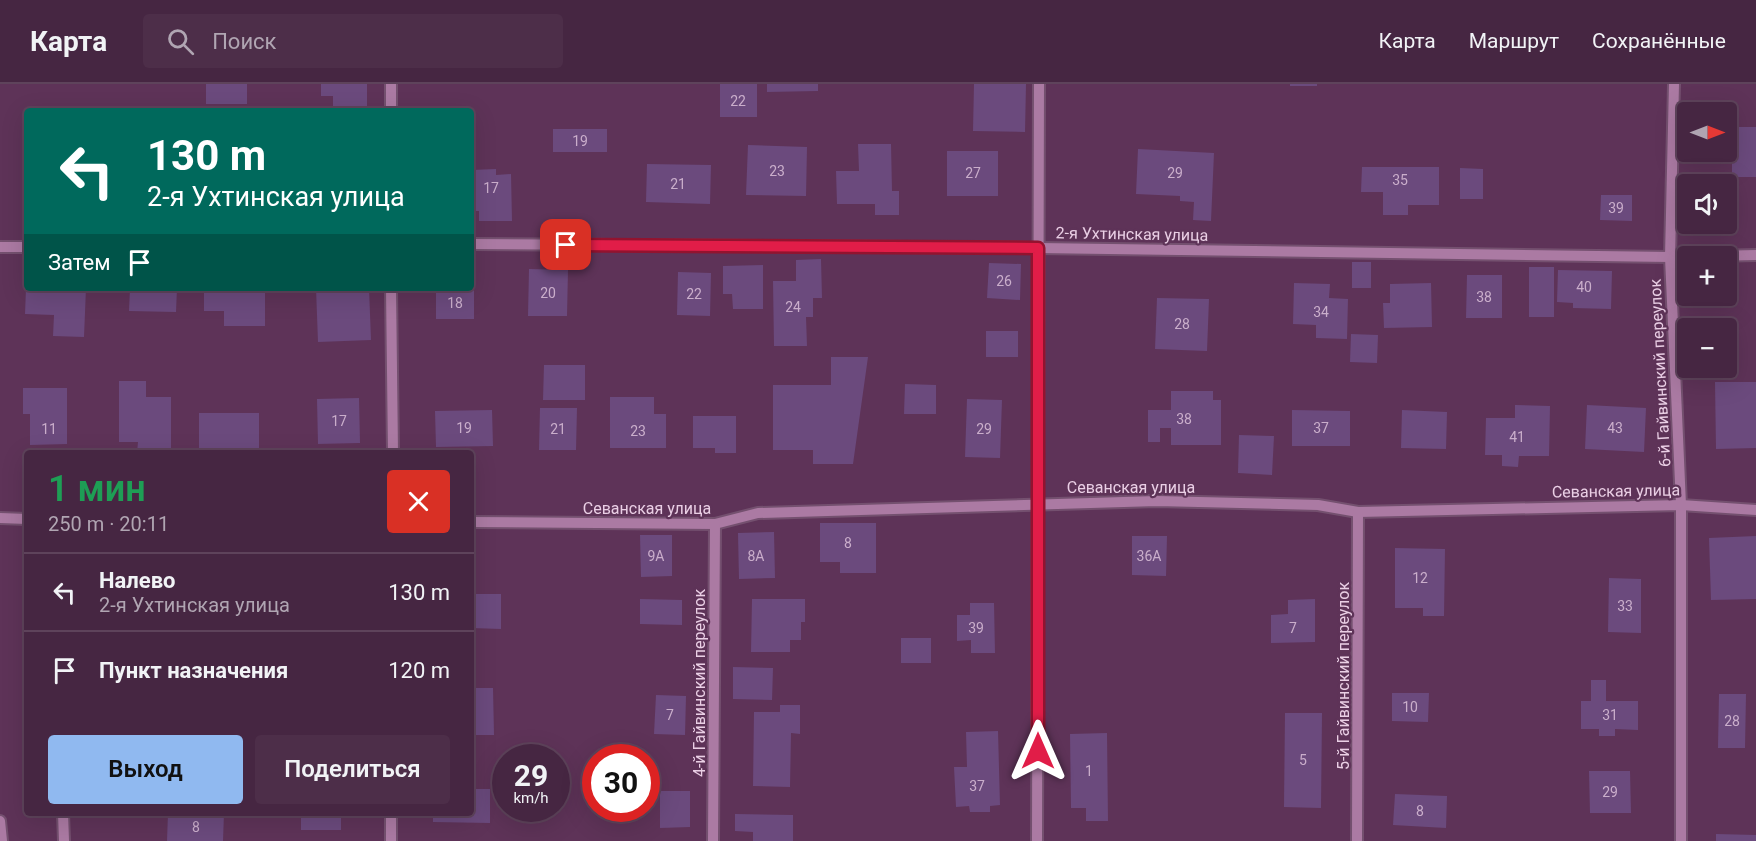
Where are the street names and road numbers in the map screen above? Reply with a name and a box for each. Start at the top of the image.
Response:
street label: 2-я Ухтинская улица [1055,223,1209,245]
street label: 6-й Гайвинский переулок [1646,278,1674,467]
street label: Севанская улица [1067,478,1195,497]
street label: Севанская улица [1552,480,1680,502]
street label: Севанская улица [583,499,711,518]
street label: 5-й Гайвинский переулок [1334,582,1353,770]
street label: 4-й Гайвинский переулок [690,589,709,777]

